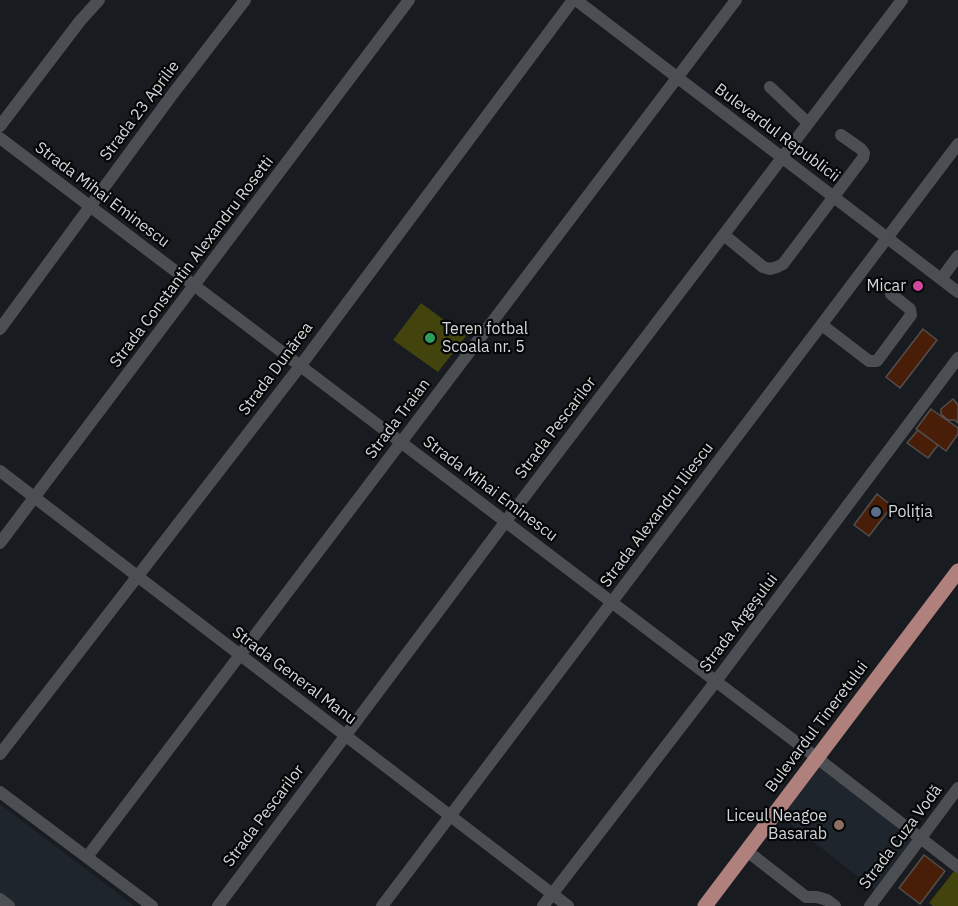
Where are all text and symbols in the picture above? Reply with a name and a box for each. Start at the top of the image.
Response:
street label: Strada 23 Aprilie [96,57,184,165]
street label: Bulevardul Republicii [711,80,843,186]
street label: Strada Mihai Eminescu [31,138,173,252]
street label: Strada Constantin Alexandru Rosetti [106,152,278,372]
place label: Micar [867,276,906,296]
marker: Micar [911,279,925,293]
street label: Strada Dunărea [235,319,317,419]
place label: Teren fotbal Scoala nr. 5 [442,319,528,357]
marker: Teren fotbal Scoala nr. 5 [423,331,437,345]
street label: Strada Pescarilor [511,373,601,483]
street label: Strada Traian [362,375,434,463]
street label: Strada Mihai Eminescu [419,432,561,546]
street label: Strada Alexandru Iliescu [596,439,718,591]
place label: Poliția [888,502,933,522]
marker: Poliția [869,505,883,519]
street label: Strada Argeșului [696,570,782,676]
street label: Strada General Manu [228,623,360,729]
street label: Bulevardul Tineretului [762,658,872,796]
street label: Strada Pescarilor [219,761,309,871]
street label: Strada Cuza Vodă [856,781,946,893]
place label: Liceul Neagoe Basarab [726,806,827,844]
marker: Liceul Neagoe Basarab [832,818,846,832]

